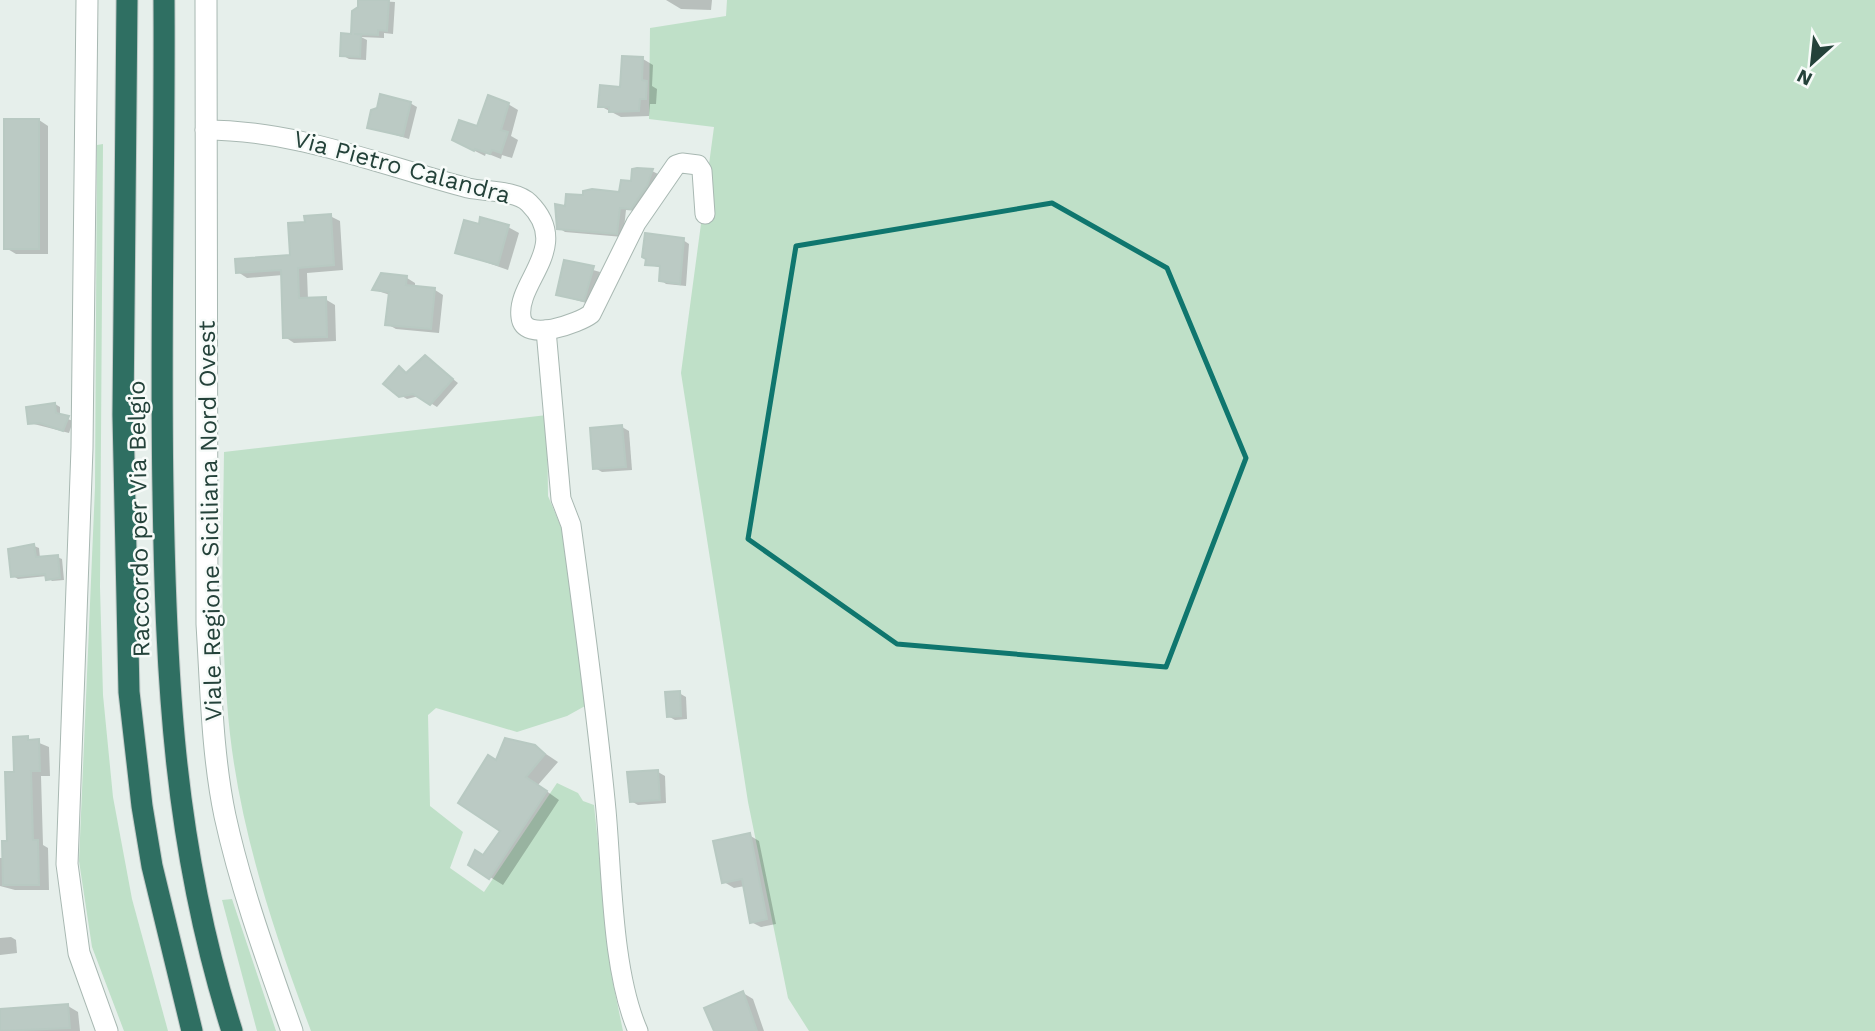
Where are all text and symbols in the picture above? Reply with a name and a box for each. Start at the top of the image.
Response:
north arrow [1777,28,1847,98]
text: N [1793,64,1816,91]
street label: Via Pietro Calandra [290,125,514,209]
street label: Viale Regione Siciliana Nord Ovest [193,320,227,722]
street label: Raccordo per Via Belgio [123,380,155,658]

